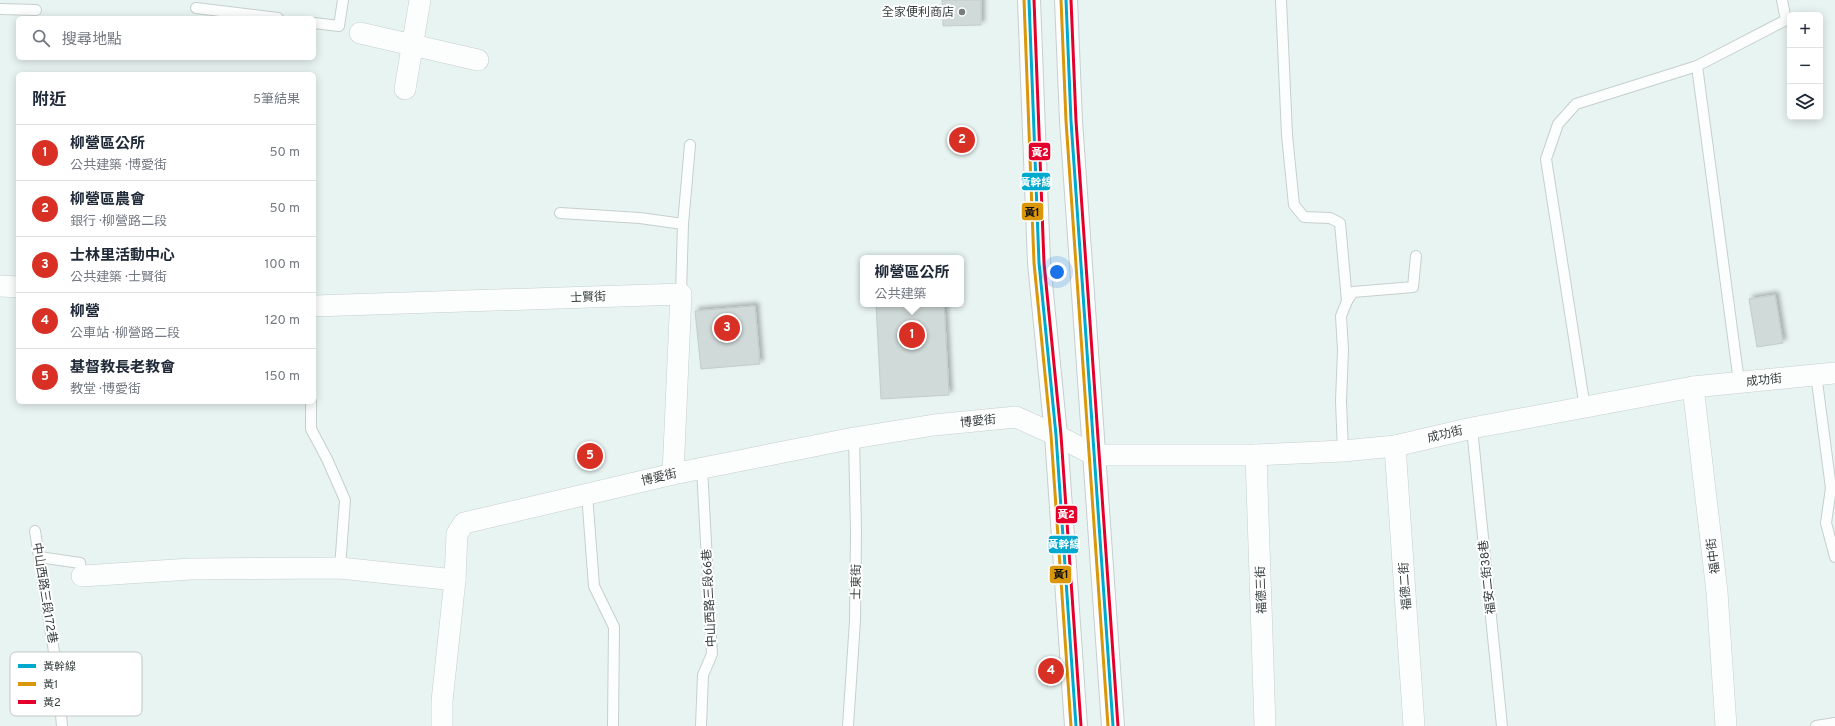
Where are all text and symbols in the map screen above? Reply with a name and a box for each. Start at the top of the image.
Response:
place label: 全家便利商店 [882,5,954,21]
marker: 全家便利商店 [957,7,967,17]
map controls [1787,12,1823,120]
button: + [1787,12,1823,48]
search box [16,16,316,60]
icon: search [30,27,52,49]
text: 搜尋地點 [62,31,122,50]
button: − [1787,48,1823,84]
button: layers [1787,84,1823,120]
text: 附近 [32,90,66,112]
text: 5筆結果 [253,92,300,108]
pin: 2 [949,125,975,155]
text: 柳營區公所 [70,135,145,154]
line badge: 黃2 [1028,142,1051,161]
text: 1 [42,145,48,161]
text: 50 m [270,145,300,161]
text: 黃2 [1031,146,1049,160]
text: 公共建築 · 博愛街 [70,158,167,174]
line badge: 黃幹線 [1021,172,1051,191]
text: 黃幹線 [1020,176,1053,190]
text: 柳營區農會 [70,191,145,210]
text: 2 [41,201,49,217]
text: 50 m [270,201,300,217]
line badge: 黃1 [1021,202,1044,221]
text: 黃1 [1024,206,1040,220]
text: 銀行 · 柳營路二段 [70,214,167,230]
text: 士林里活動中心 [70,247,175,266]
popup [860,255,964,307]
text: 3 [41,257,49,273]
text: 100 m [264,257,300,273]
your location [1047,262,1067,282]
text: 柳營區公所 [874,264,950,283]
text: 公共建築 · 士賢街 [70,270,167,286]
text: 公共建築 [874,287,927,303]
street label: 士賢街 [570,289,606,307]
text: 柳營 [70,303,100,322]
text: 4 [41,313,49,329]
text: 120 m [265,313,300,329]
pin: 3 [714,313,740,343]
pin: 1 [899,320,925,350]
text: 公車站 · 柳營路二段 [70,326,180,342]
text: 基督教長老教會 [70,359,175,378]
text: 5 [41,369,49,385]
text: 150 m [265,369,300,385]
street label: 成功街 [1745,371,1783,391]
text: 教堂 · 博愛街 [70,382,141,398]
street label: 博愛街 [959,412,997,432]
street label: 成功街 [1426,423,1465,447]
pin: 5 [577,441,603,471]
street label: 博愛街 [640,466,679,490]
line badge: 黃2 [1055,505,1078,524]
text: 黃2 [1057,508,1075,522]
line badge: 黃幹線 [1048,535,1079,554]
street label: 福中街 [1704,537,1724,575]
text: 黃幹線 [1048,538,1081,552]
street label: 福安二街38巷 [1476,539,1500,615]
street label: 中山西路三段172巷 [28,542,60,645]
street label: 中山西路三段66巷 [699,548,721,647]
street label: 福德二街 [1396,561,1416,610]
street label: 士東街 [849,564,865,600]
line badge: 黃1 [1049,565,1072,584]
street label: 福德三街 [1253,566,1271,614]
text: 黃1 [1053,568,1069,582]
legend [10,652,142,716]
pin: 4 [1038,656,1064,686]
text: 黃幹線 [43,660,76,674]
text: 黃1 [43,678,58,692]
text: 黃2 [43,696,61,710]

